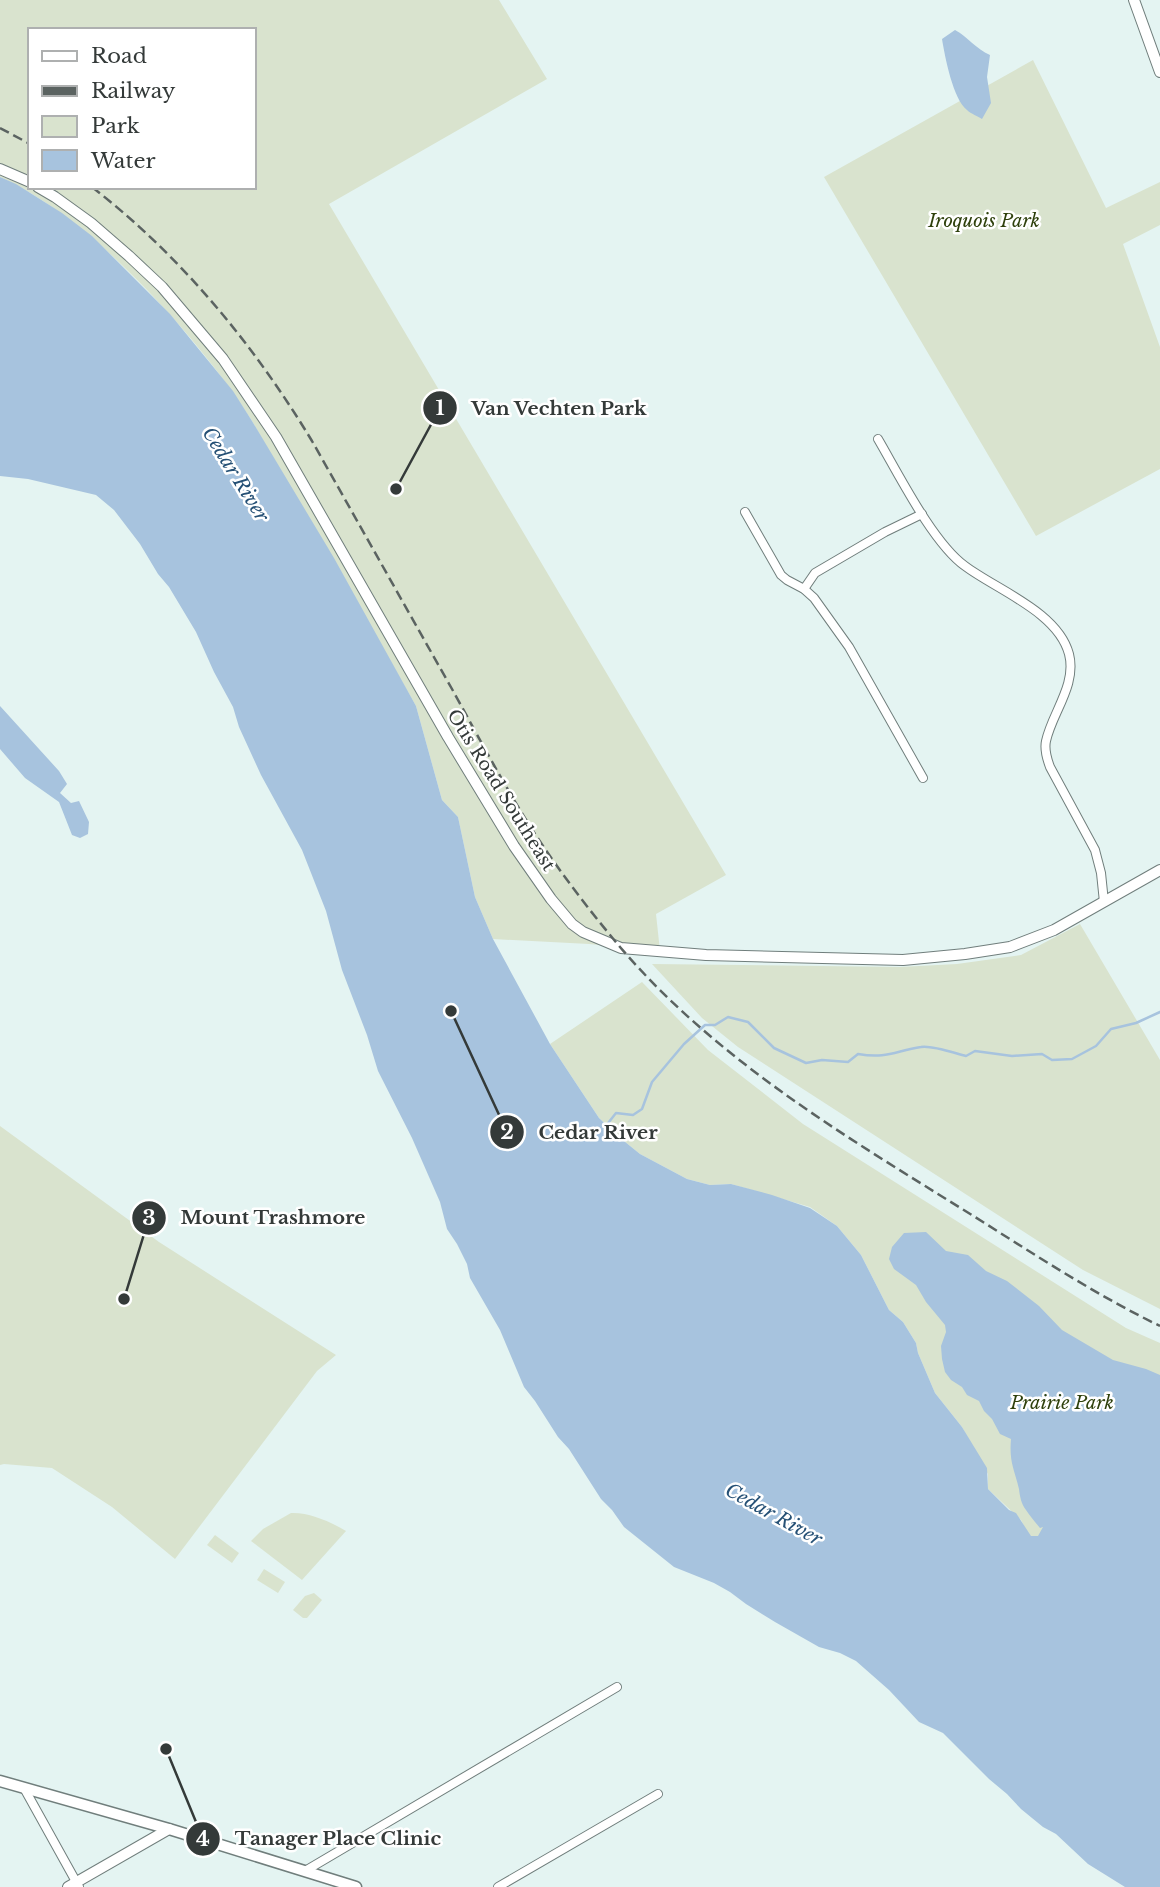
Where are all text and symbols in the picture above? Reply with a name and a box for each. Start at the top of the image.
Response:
legend [28,28,256,189]
text: Road [91,43,147,69]
text: Railway [91,78,176,104]
text: Park [91,113,140,139]
text: Water [90,148,155,174]
park label: Iroquois Park [927,210,1040,232]
callout: Van Vechten Park [422,388,661,428]
text: 1 [435,395,445,421]
text: Van Vechten Park [470,397,647,420]
water label: Cedar River [197,423,274,527]
street label: Otis Road Southeast [442,705,560,875]
callout: Cedar River [489,1112,672,1152]
text: 2 [500,1119,514,1145]
text: Cedar River [538,1121,658,1144]
callout: Mount Trashmore [132,1198,380,1238]
text: 3 [142,1205,156,1231]
text: Mount Trashmore [181,1206,365,1229]
park label: Prairie Park [1009,1392,1114,1414]
water label: Cedar River [721,1478,827,1551]
callout: Tanager Place Clinic [185,1819,455,1859]
text: 4 [196,1826,210,1852]
text: Tanager Place Clinic [235,1827,441,1850]

